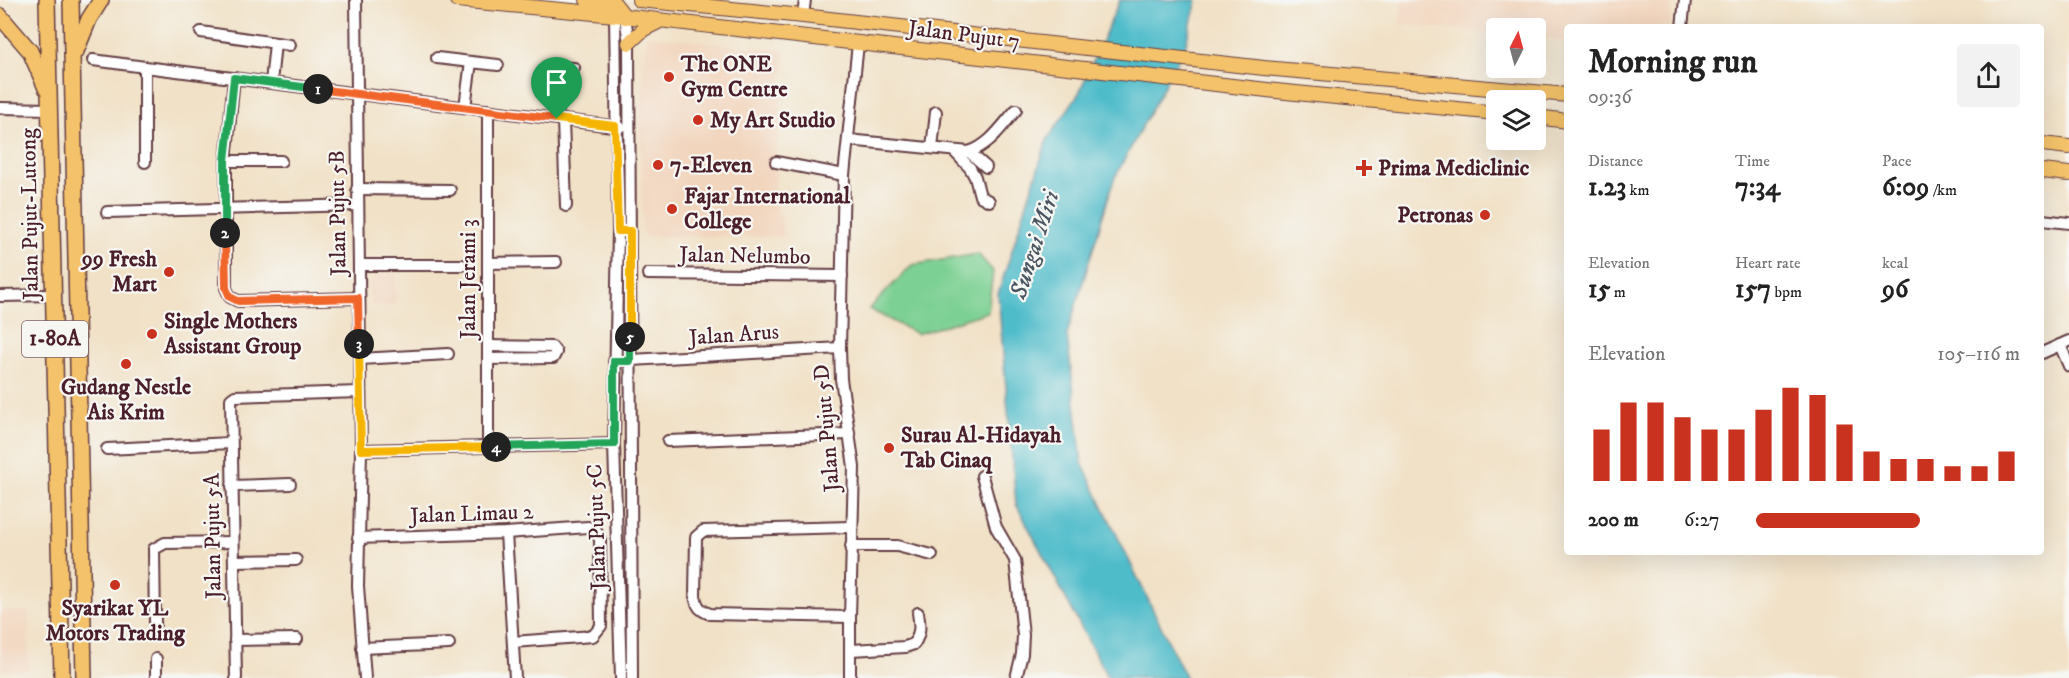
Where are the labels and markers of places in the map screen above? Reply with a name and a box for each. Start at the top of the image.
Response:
place label: The ONE Gym Centre [680,51,788,103]
pin [531,57,582,119]
marker: The ONE Gym Centre [662,70,676,84]
pin: 1 [303,74,333,104]
place label: My Art Studio [710,107,836,134]
marker: My Art Studio [691,113,705,127]
place label: 7-Eleven [670,152,752,179]
place label: Prima Mediclinic [1378,155,1530,182]
marker: 7-Eleven [651,158,665,172]
marker: Prima Mediclinic [1355,159,1373,177]
place label: Fajar International College [684,183,851,235]
marker: Fajar International College [665,202,679,216]
place label: Petronas [1397,202,1474,229]
marker: Petronas [1478,208,1492,222]
pin: 2 [210,218,240,248]
place label: 99 Fresh Mart [80,246,157,298]
marker: 99 Fresh Mart [162,265,176,279]
place label: Single Mothers Assistant Group [163,308,301,360]
pin: 5 [615,322,645,352]
marker: Single Mothers Assistant Group [145,327,159,341]
pin: 3 [344,329,374,359]
marker: Gudang Nestle Ais Krim [119,357,133,371]
place label: Gudang Nestle Ais Krim [61,374,191,426]
place label: Surau Al-Hidayah Tab Cinaq [900,422,1062,474]
pin: 4 [481,432,511,462]
marker: Surau Al-Hidayah Tab Cinaq [882,441,896,455]
marker: Syarikat YL Motors Trading [108,578,122,592]
place label: Syarikat YL Motors Trading [45,595,186,647]

